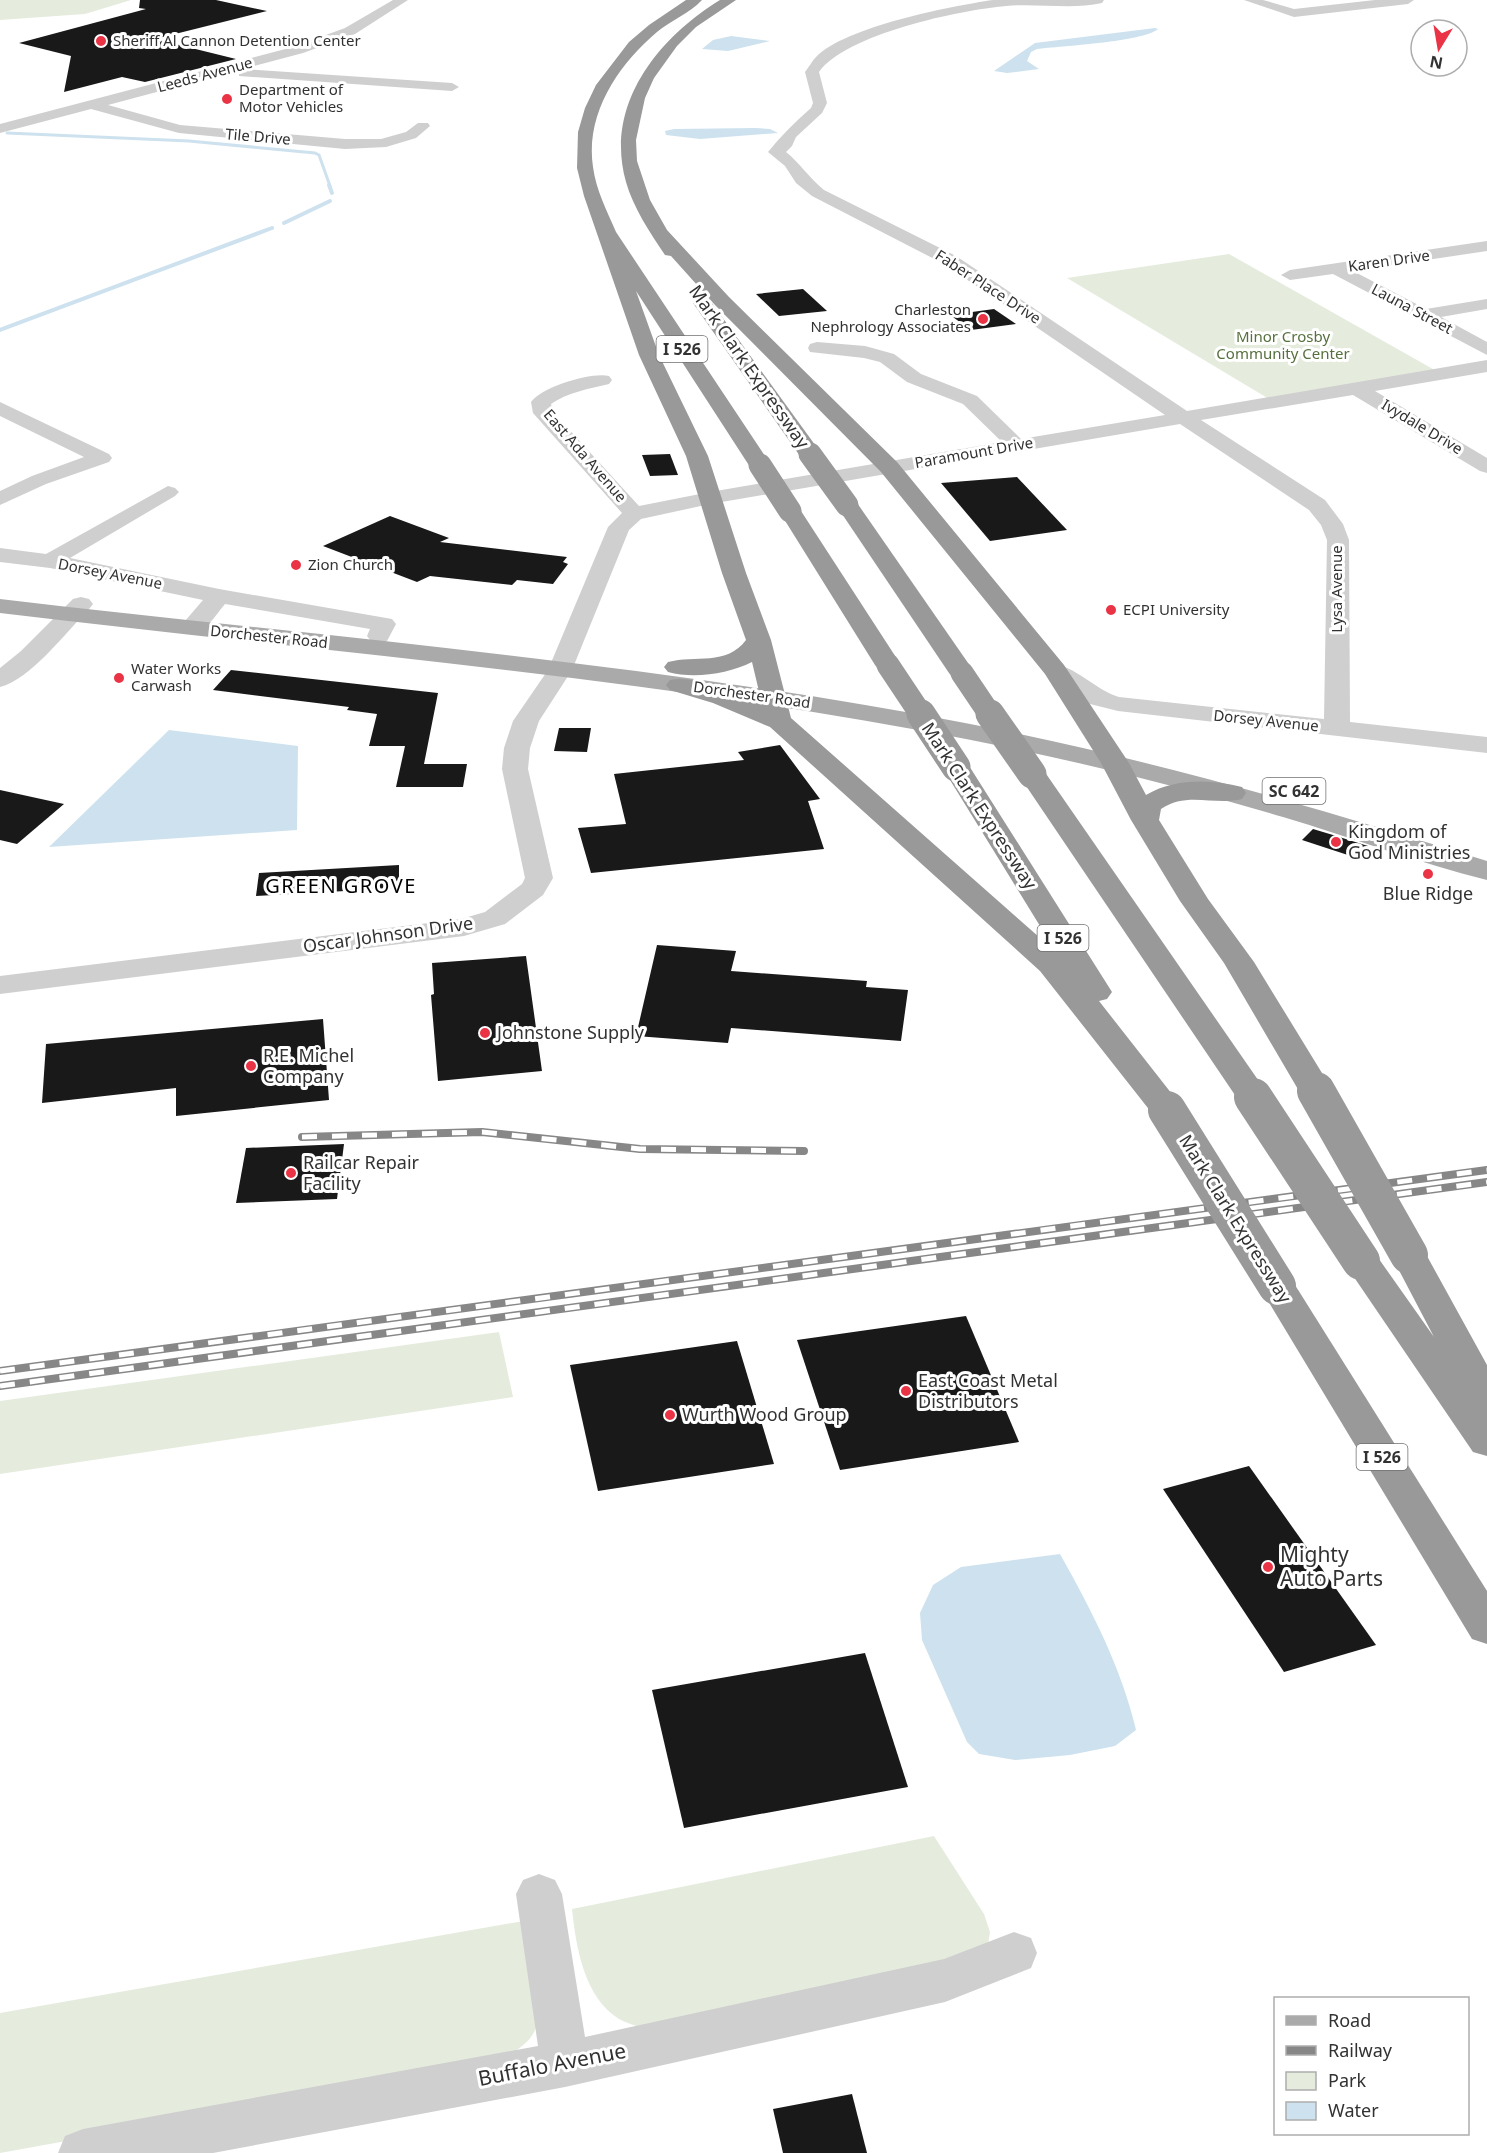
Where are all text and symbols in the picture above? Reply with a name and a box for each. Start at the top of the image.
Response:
north arrow [1409,18,1469,78]
place label: Sheriff Al Cannon Detention Center [113,30,361,50]
marker: Sheriff Al Cannon Detention Center [94,34,108,48]
text: N [1428,51,1445,75]
street label: Leeds Avenue [155,52,255,96]
place label: Department of Motor Vehicles [239,79,344,116]
marker: Department of Motor Vehicles [220,92,234,106]
street label: Tile Drive [225,123,292,149]
street label: Karen Drive [1347,244,1431,276]
street label: Faber Place Drive [932,245,1045,328]
street label: Launa Street [1368,278,1457,338]
street label: Mark Clark Expressway [684,280,816,454]
place label: Charleston Nephrology Associates [810,299,971,336]
marker: Charleston Nephrology Associates [976,312,990,326]
park label: Minor Crosby Community Center [1216,326,1350,363]
road number: I 526 [656,336,708,362]
street label: Ivydale Drive [1378,394,1467,458]
street label: East Ada Avenue [540,405,632,506]
street label: Paramount Drive [913,432,1035,472]
street label: Lysa Avenue [1326,545,1346,633]
street label: Dorsey Avenue [56,553,164,593]
place label: Zion Church [308,554,393,574]
marker: Zion Church [289,558,303,572]
place label: ECPI University [1123,599,1230,619]
marker: ECPI University [1104,603,1118,617]
street label: Dorchester Road [209,620,329,652]
place label: Water Works Carwash [131,658,221,695]
marker: Water Works Carwash [112,671,126,685]
street label: Dorchester Road [692,676,812,712]
street label: Dorsey Avenue [1212,705,1320,735]
street label: Mark Clark Expressway [917,717,1043,894]
road number: SC 642 [1262,778,1326,804]
place label: Kingdom of God Ministries [1348,819,1470,864]
marker: Kingdom of God Ministries [1329,835,1343,849]
marker: Blue Ridge [1421,867,1435,881]
district label: GREEN GROVE [265,872,417,899]
place label: Blue Ridge [1383,881,1473,905]
street label: Oscar Johnson Drive [301,910,474,958]
road number: I 526 [1038,925,1088,951]
place label: Johnstone Supply [495,1020,645,1044]
marker: Johnstone Supply [478,1026,492,1040]
place label: R.E. Michel Company [263,1043,354,1088]
marker: R.E. Michel Company [244,1059,258,1073]
street label: Mark Clark Expressway [1174,1130,1298,1308]
place label: Railcar Repair Facility [303,1150,420,1195]
marker: Railcar Repair Facility [284,1166,298,1180]
place label: East Coast Metal Distributors [918,1368,1058,1413]
marker: East Coast Metal Distributors [899,1384,913,1398]
place label: Wurth Wood Group [682,1402,847,1426]
marker: Wurth Wood Group [663,1408,677,1422]
road number: I 526 [1356,1444,1408,1470]
place label: Mighty Auto Parts [1280,1540,1383,1592]
marker: Mighty Auto Parts [1261,1560,1275,1574]
legend [1274,1997,1469,2135]
text: Road [1328,2008,1371,2032]
street label: Buffalo Avenue [475,2036,628,2092]
text: Railway [1328,2038,1393,2062]
text: Park [1328,2068,1366,2092]
text: Water [1328,2098,1379,2122]

